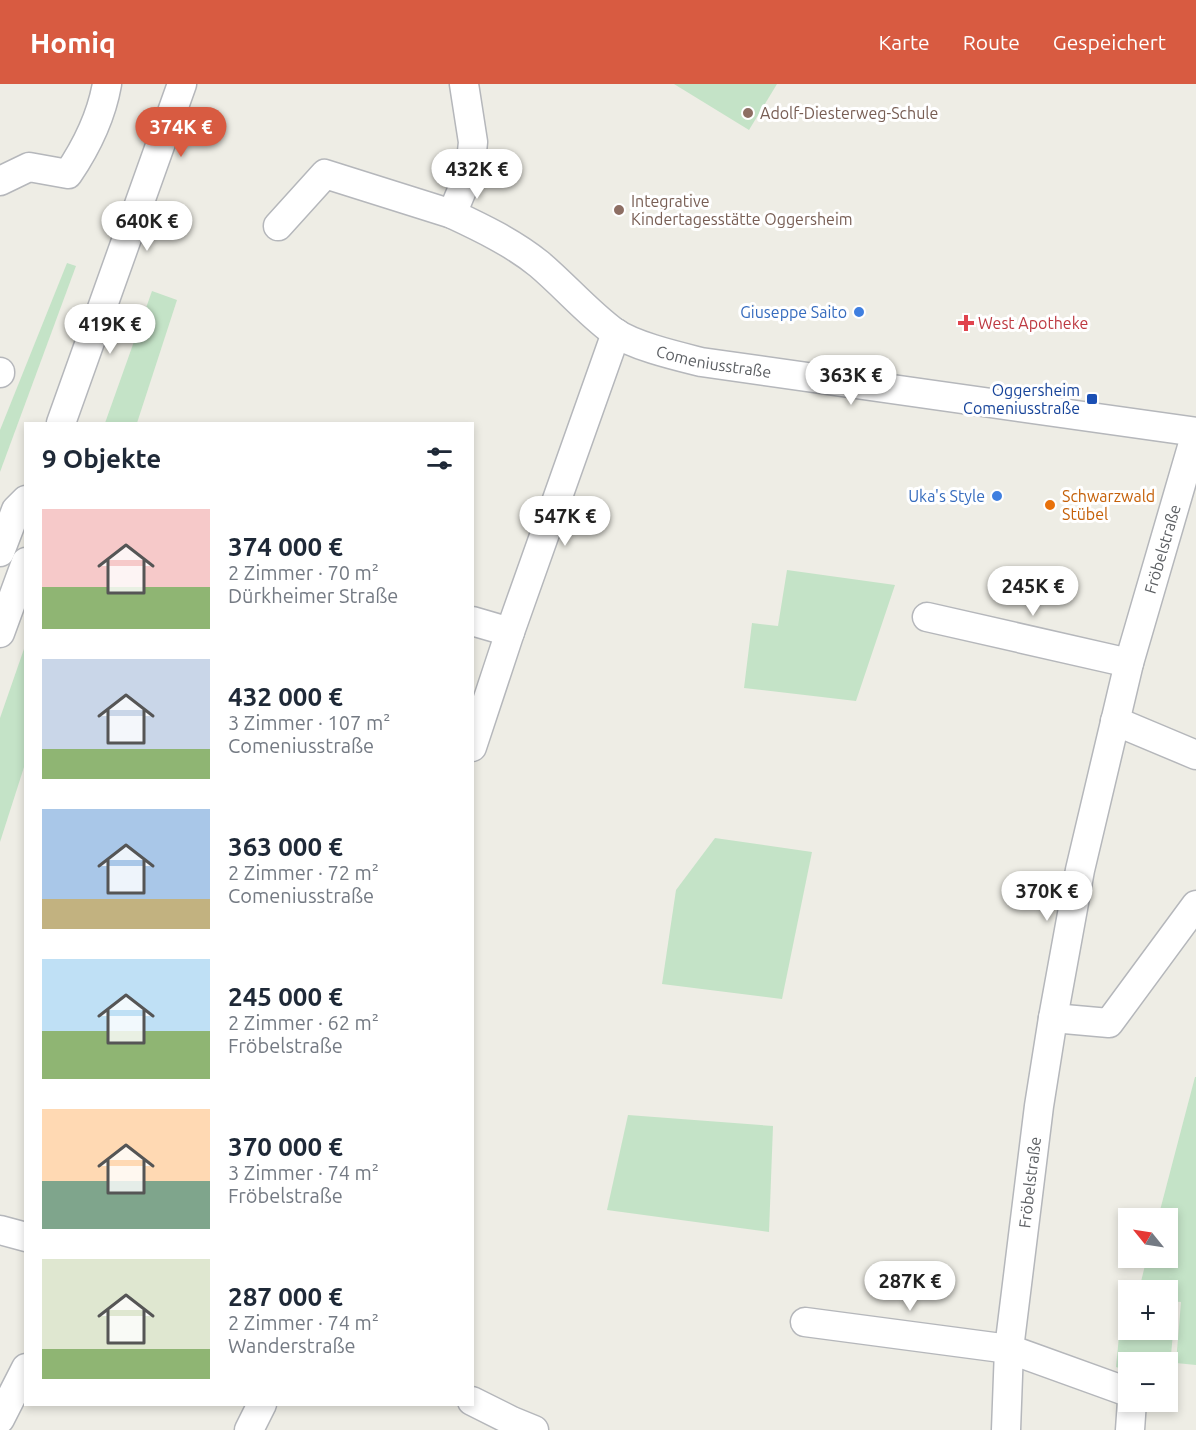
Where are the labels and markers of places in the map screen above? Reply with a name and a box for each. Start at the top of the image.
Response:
place label: Adolf-Diesterweg-Schule [760,104,938,122]
marker: Adolf-Diesterweg-Schule [741,106,755,120]
pin: 374K € [132,107,230,158]
pin: 432K € [428,149,526,200]
place label: Integrative Kindertagesstätte Oggersheim [631,192,853,228]
pin: 640K € [98,201,196,252]
marker: Integrative Kindertagesstätte Oggersheim [612,203,626,217]
place label: Giuseppe Saito [740,303,847,321]
pin: 419K € [61,304,159,355]
marker: Giuseppe Saito [852,305,866,319]
place label: West Apotheke [978,314,1088,332]
marker: West Apotheke [959,316,973,330]
pin: 363K € [802,355,900,406]
place label: Oggersheim Comeniusstraße [963,381,1080,417]
marker: Oggersheim Comeniusstraße [1085,392,1099,406]
place label: Uka's Style [908,487,985,505]
place label: Schwarzwald Stübel [1062,487,1155,523]
marker: Uka's Style [990,489,1004,503]
pin: 547K € [516,496,614,547]
marker: Schwarzwald Stübel [1043,498,1057,512]
pin: 245K € [984,566,1082,617]
pin: 370K € [998,871,1096,922]
pin: 287K € [861,1261,959,1312]

